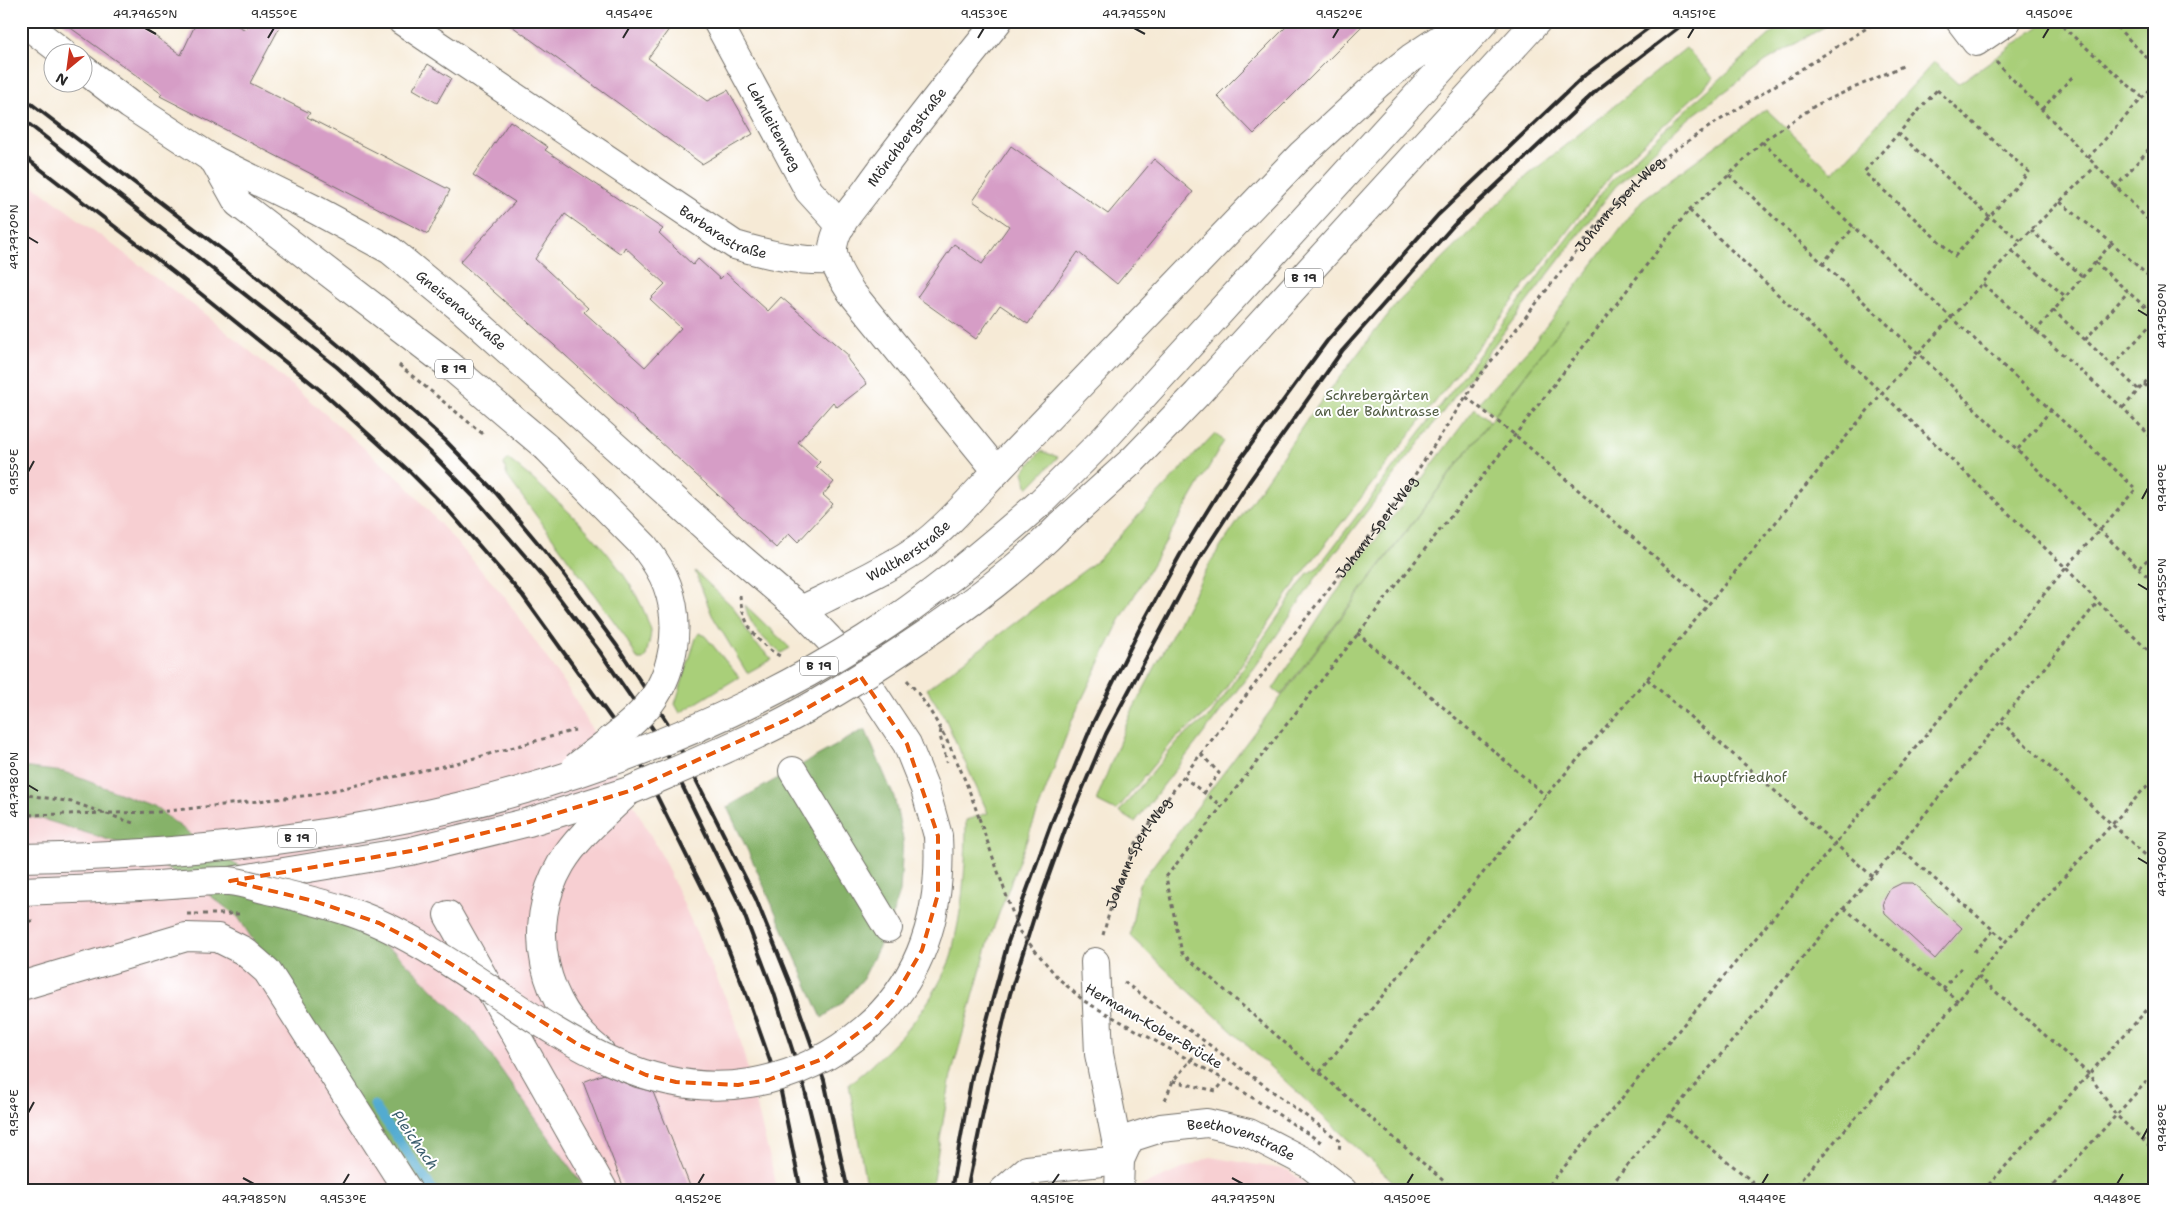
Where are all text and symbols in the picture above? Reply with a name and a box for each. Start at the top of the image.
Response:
text: 49.7965°N [113,6,177,22]
text: 9.955°E [251,6,297,22]
text: 9.954°E [605,6,653,22]
text: 9.953°E [960,6,1008,22]
text: 49.7955°N [1102,6,1166,22]
text: 9.952°E [1315,6,1363,22]
text: 9.951°E [1672,6,1716,22]
text: 9.950°E [2025,6,2073,22]
north arrow [42,42,92,92]
text: N [52,69,71,90]
street label: Lehnleitenweg [743,79,805,174]
street label: Mönchbergstraße [863,84,950,190]
street label: Johann-Sperl-Weg [1571,152,1667,255]
street label: Barbarastraße [676,201,769,262]
text: 49.7970°N [6,204,22,270]
street label: Gneisenaustraße [412,266,511,354]
road number: B 19 [1285,268,1323,288]
text: 49.7950°N [2154,283,2170,349]
road number: B 19 [435,359,473,378]
park label: Schrebergärten an der Bahntrasse [1314,386,1440,420]
text: 9.955°E [6,449,22,495]
text: 9.949°E [2154,464,2170,512]
street label: Johann-Sperl-Weg [1331,472,1421,582]
street label: Waltherstraße [863,516,954,586]
text: 49.7955°N [2154,558,2170,622]
road number: B 19 [800,656,838,676]
text: 49.7980°N [6,752,22,818]
park label: Hauptfriedhof [1693,768,1788,786]
street label: Johann-Sperl-Weg [1102,794,1175,911]
road number: B 19 [278,828,316,848]
text: 49.7960°N [2154,831,2170,897]
street label: Hermann-Kober-Brücke [1082,979,1226,1073]
text: 9.954°E [6,1089,22,1137]
text: 9.948°E [2154,1104,2170,1152]
water label: Pleichach [387,1106,443,1174]
street label: Beethovenstraße [1186,1114,1298,1164]
text: 49.7985°N [222,1191,286,1207]
text: 9.953°E [319,1191,367,1207]
text: 9.952°E [674,1191,722,1207]
text: 9.951°E [1030,1191,1074,1207]
text: 49.7975°N [1211,1191,1275,1207]
text: 9.950°E [1383,1191,1431,1207]
text: 9.949°E [1738,1191,1786,1207]
text: 9.948°E [2093,1191,2141,1207]

